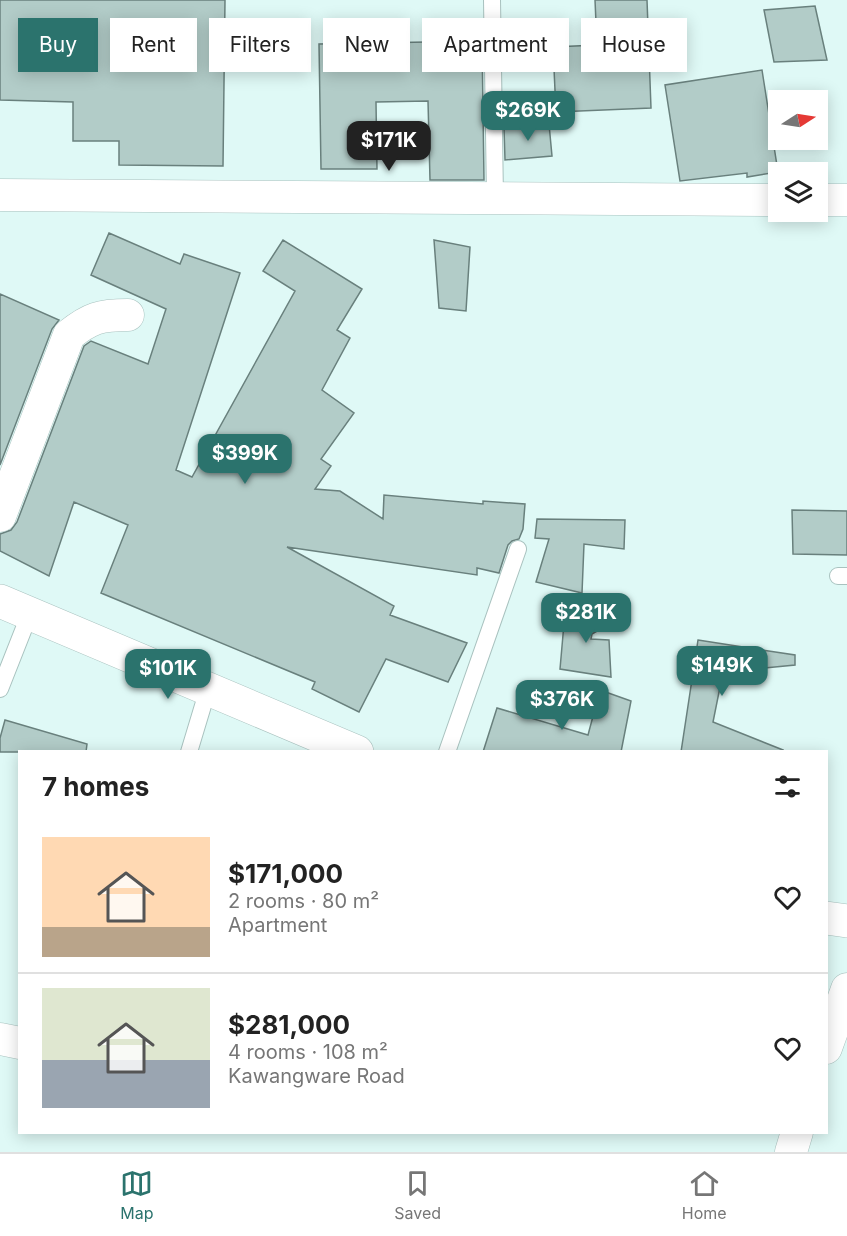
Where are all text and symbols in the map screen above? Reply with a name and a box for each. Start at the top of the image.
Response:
chip: Buy [18,18,98,72]
chip: Rent [110,18,197,72]
chip: Filters [209,18,311,72]
chip: New [323,18,410,72]
chip: Apartment [422,18,569,72]
chip: House [581,18,687,72]
north arrow [768,90,828,150]
map controls [768,90,828,222]
pin: $269K [486,91,570,142]
text: $269K [495,98,561,122]
pin: $171K [347,121,431,172]
text: $171K [361,128,417,152]
button: layers [768,162,828,222]
pin: $399K [203,434,287,485]
text: $399K [212,441,278,465]
pin: $281K [544,593,628,644]
text: $281K [555,600,617,624]
pin: $149K [680,646,764,697]
pin: $101K [126,649,210,700]
text: $149K [691,653,753,677]
text: $101K [139,656,197,680]
pin: $376K [520,680,604,731]
text: $376K [530,687,594,711]
icon: filters [771,770,804,803]
text: 7 homes [42,771,149,802]
text: $171,000 [228,858,343,889]
icon: home [90,861,162,933]
icon: heart [771,881,804,914]
text: 2 rooms · 80 m² [228,889,379,913]
text: Apartment [228,913,327,937]
text: $281,000 [228,1009,350,1040]
icon: home [90,1012,162,1084]
icon: heart [771,1032,804,1065]
text: 4 rooms · 108 m² [228,1040,388,1064]
text: Kawangware Road [228,1064,405,1088]
tab: Map [120,1167,154,1223]
tab: Saved [394,1167,441,1223]
tab: Home [682,1167,727,1223]

